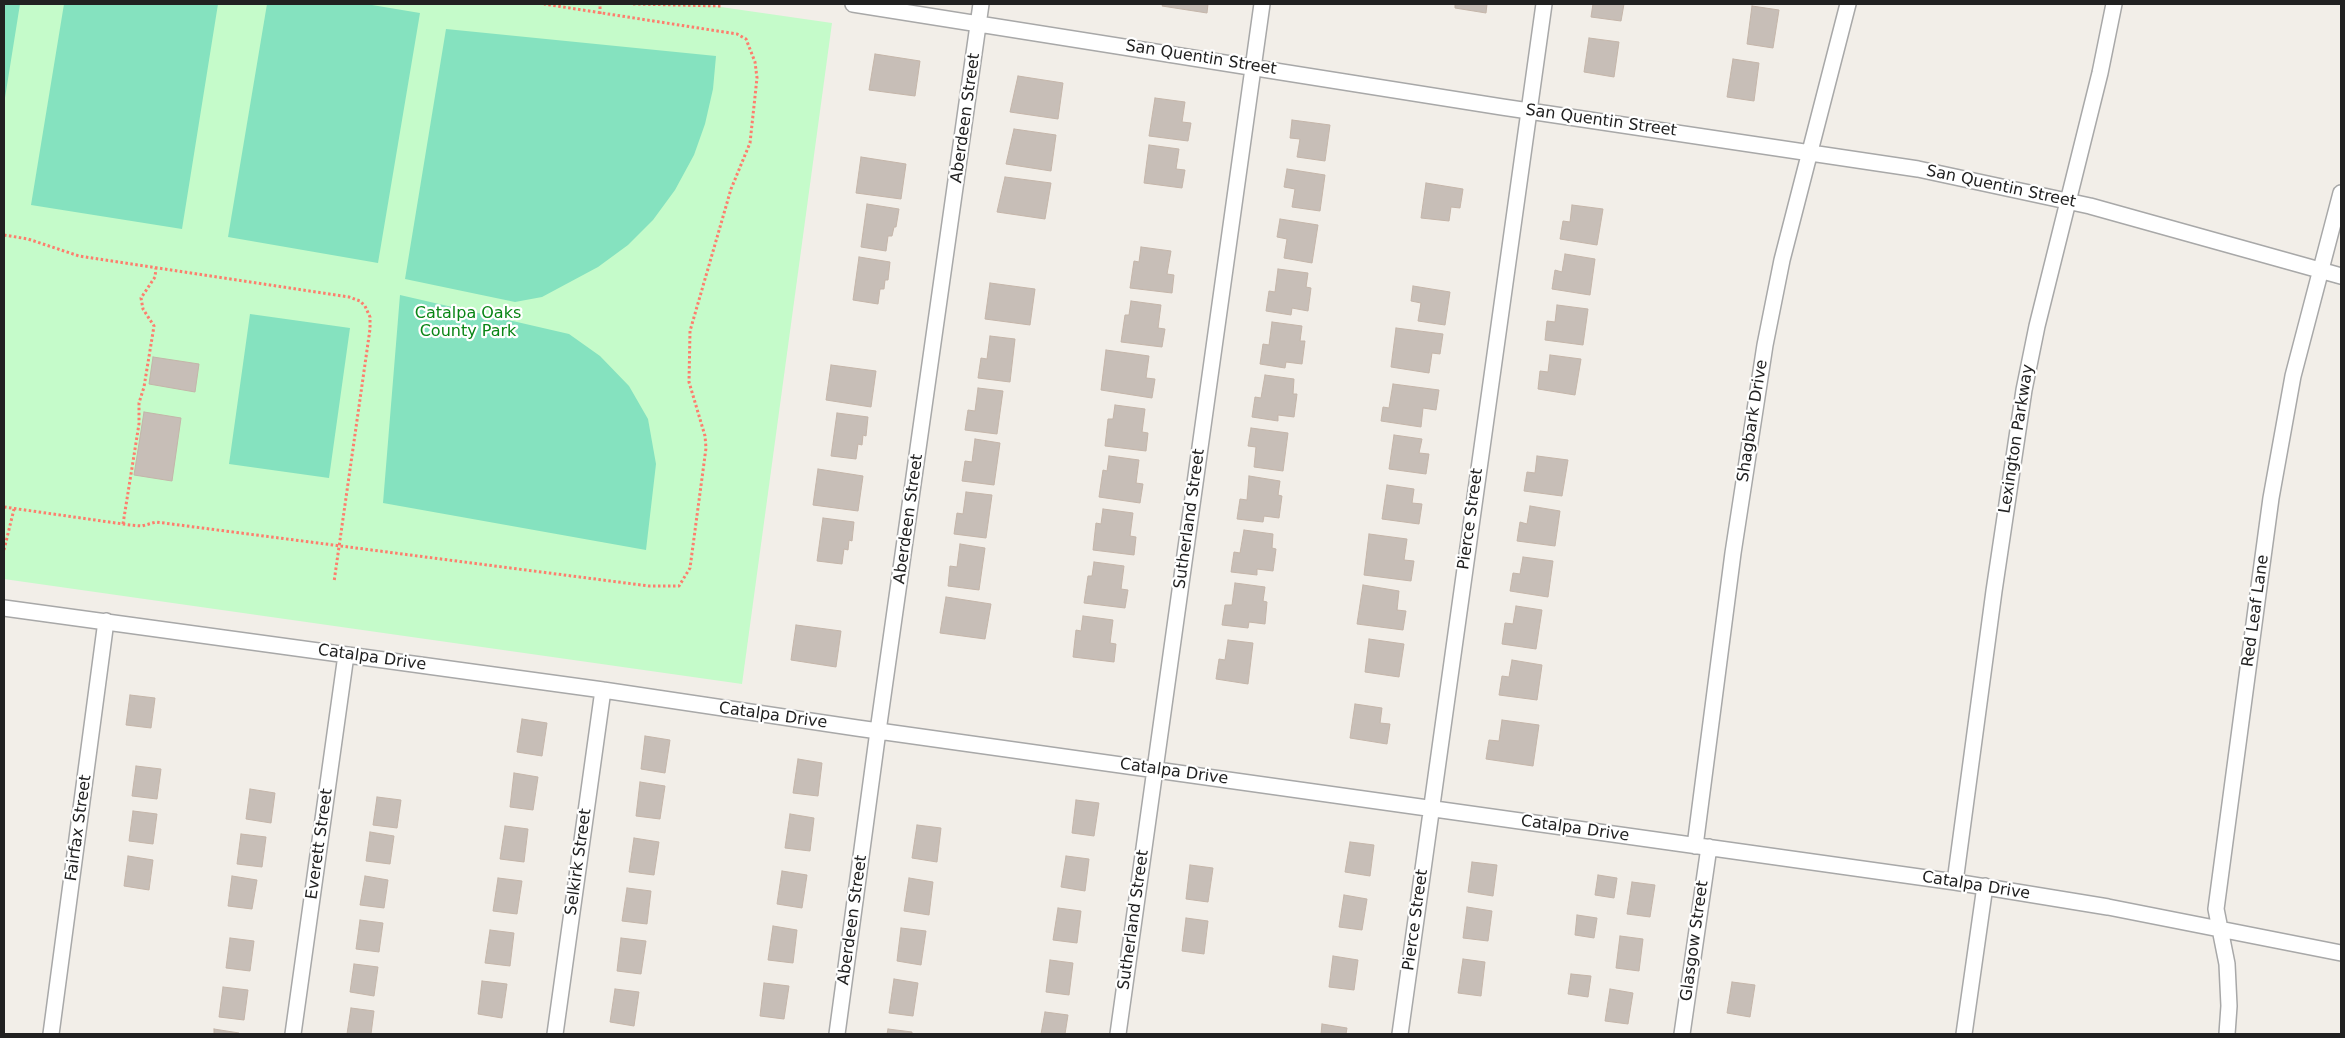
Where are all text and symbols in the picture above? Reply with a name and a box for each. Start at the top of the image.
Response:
street label: San Quentin Street [1124,37,1278,79]
street label: Aberdeen Street [947,52,985,184]
street label: San Quentin Street [1524,101,1678,141]
street label: San Quentin Street [1924,162,2078,212]
park label: Catalpa Oaks County Park [415,304,521,342]
street label: Shagbark Drive [1734,358,1772,484]
street label: Lexington Parkway [1996,363,2038,515]
street label: Sutherland Street [1171,448,1209,590]
street label: Aberdeen Street [890,453,928,585]
street label: Pierce Street [1454,467,1488,571]
street label: Red Leaf Lane [2239,554,2273,668]
street label: Catalpa Drive [317,641,427,675]
street label: Catalpa Drive [718,699,828,733]
street label: Catalpa Drive [1119,755,1229,789]
street label: Fairfax Street [62,774,96,882]
street label: Everett Street [303,787,337,901]
street label: Selkirk Street [562,807,596,917]
street label: Catalpa Drive [1520,812,1630,846]
street label: Sutherland Street [1115,849,1153,991]
street label: Aberdeen Street [834,854,872,986]
street label: Pierce Street [1399,868,1433,972]
street label: Catalpa Drive [1921,868,2031,904]
street label: Glasgow Street [1677,879,1713,1003]

